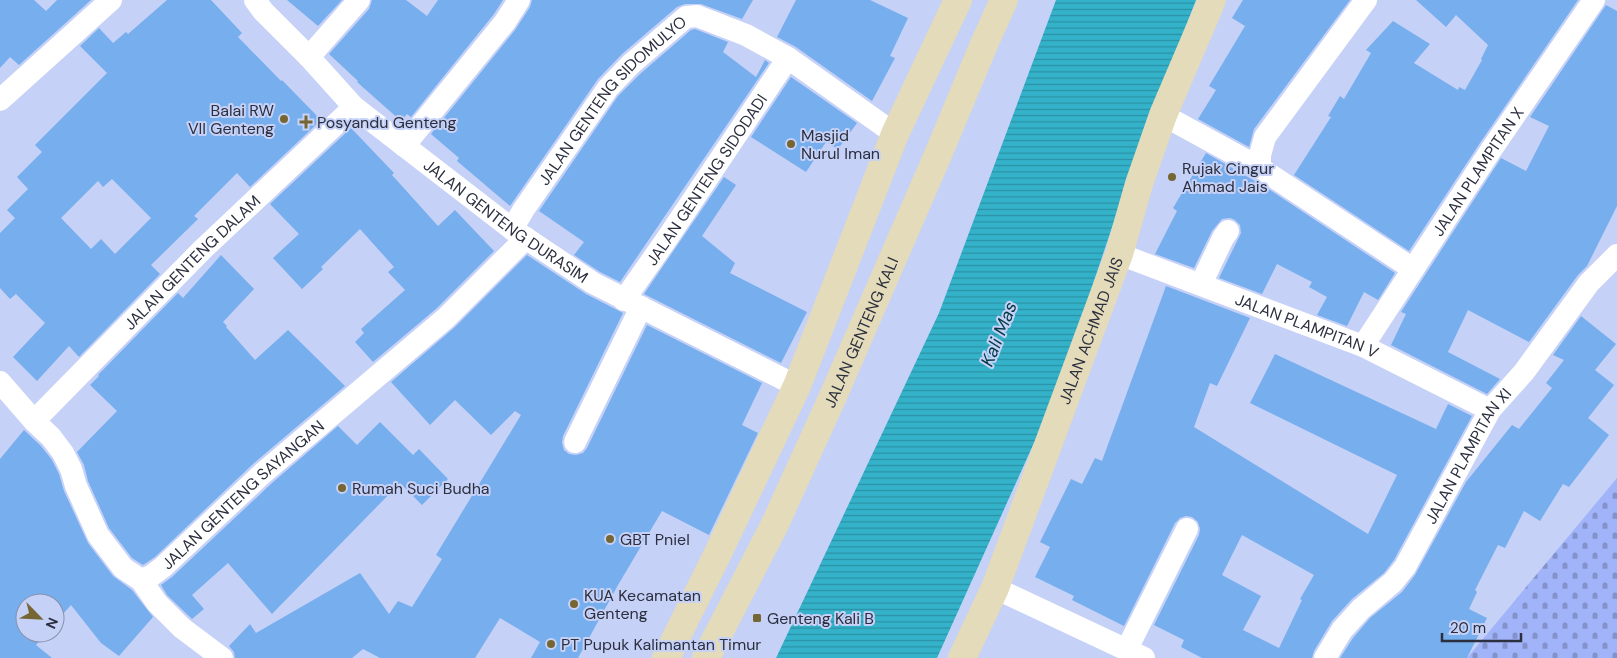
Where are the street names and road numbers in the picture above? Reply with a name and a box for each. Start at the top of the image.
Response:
street label: JALAN GENTENG SIDOMULYO [534,11,691,189]
street label: JALAN GENTENG SIDODADI [642,90,772,270]
street label: JALAN PLAMPITAN X [1428,103,1529,240]
street label: JALAN GENTENG DURASIM [419,155,592,288]
street label: JALAN GENTENG DALAM [119,191,265,334]
street label: JALAN GENTENG KALI [819,254,903,411]
street label: JALAN ACHMAD JAIS [1054,254,1128,407]
street label: JALAN PLAMPITAN V [1232,289,1382,363]
street label: JALAN PLAMPITAN XI [1420,384,1516,528]
street label: JALAN GENTENG SAYANGAN [157,416,329,574]

